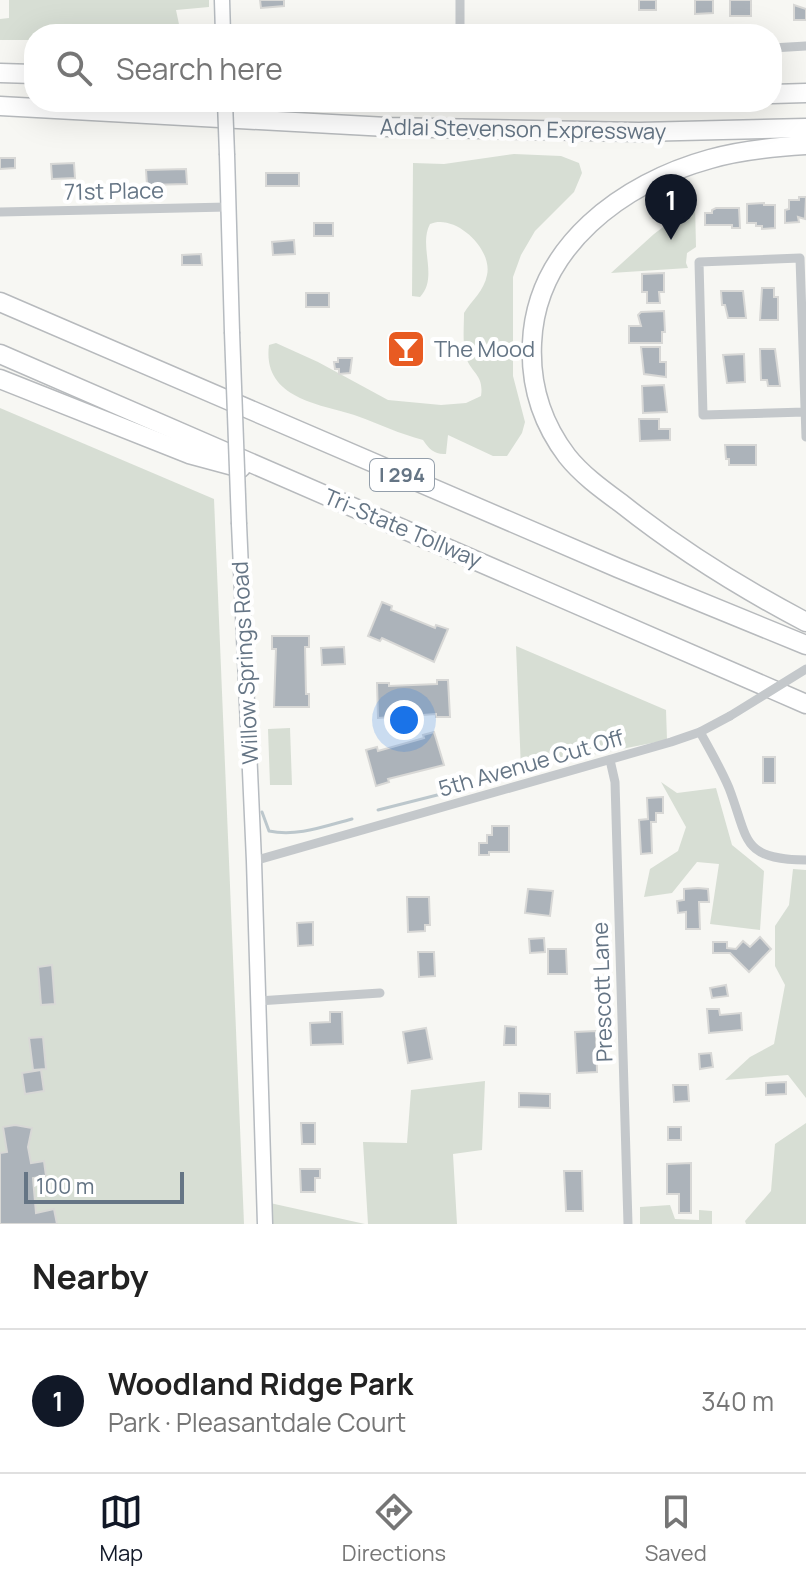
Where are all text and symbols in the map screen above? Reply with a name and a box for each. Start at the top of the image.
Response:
search box [24,24,782,112]
icon: search [52,46,96,90]
text: Search here [116,48,283,89]
street label: Adlai Stevenson Expressway [380,112,667,147]
pin: 1 [645,174,697,240]
street label: 71st Place [64,175,164,207]
bar icon: The Mood [385,328,427,370]
place label: The Mood [434,334,535,364]
road number: I 294 [370,459,434,491]
street label: Tri-State Tollway [320,481,487,575]
street label: Willow Springs Road [225,561,265,765]
your location [384,700,424,740]
street label: 5th Avenue Cut Off [435,722,627,804]
street label: Prescott Lane [585,921,619,1063]
scale bar [24,1168,184,1204]
text: 100 m [36,1171,94,1201]
text: Nearby [32,1253,148,1299]
text: Woodland Ridge Park [108,1363,413,1404]
text: 1 [52,1383,64,1419]
text: 340 m [701,1383,774,1419]
text: Park · Pleasantdale Court [108,1404,406,1440]
tab: Map [99,1490,143,1568]
tab: Directions [342,1490,446,1568]
tab: Saved [645,1490,707,1568]

